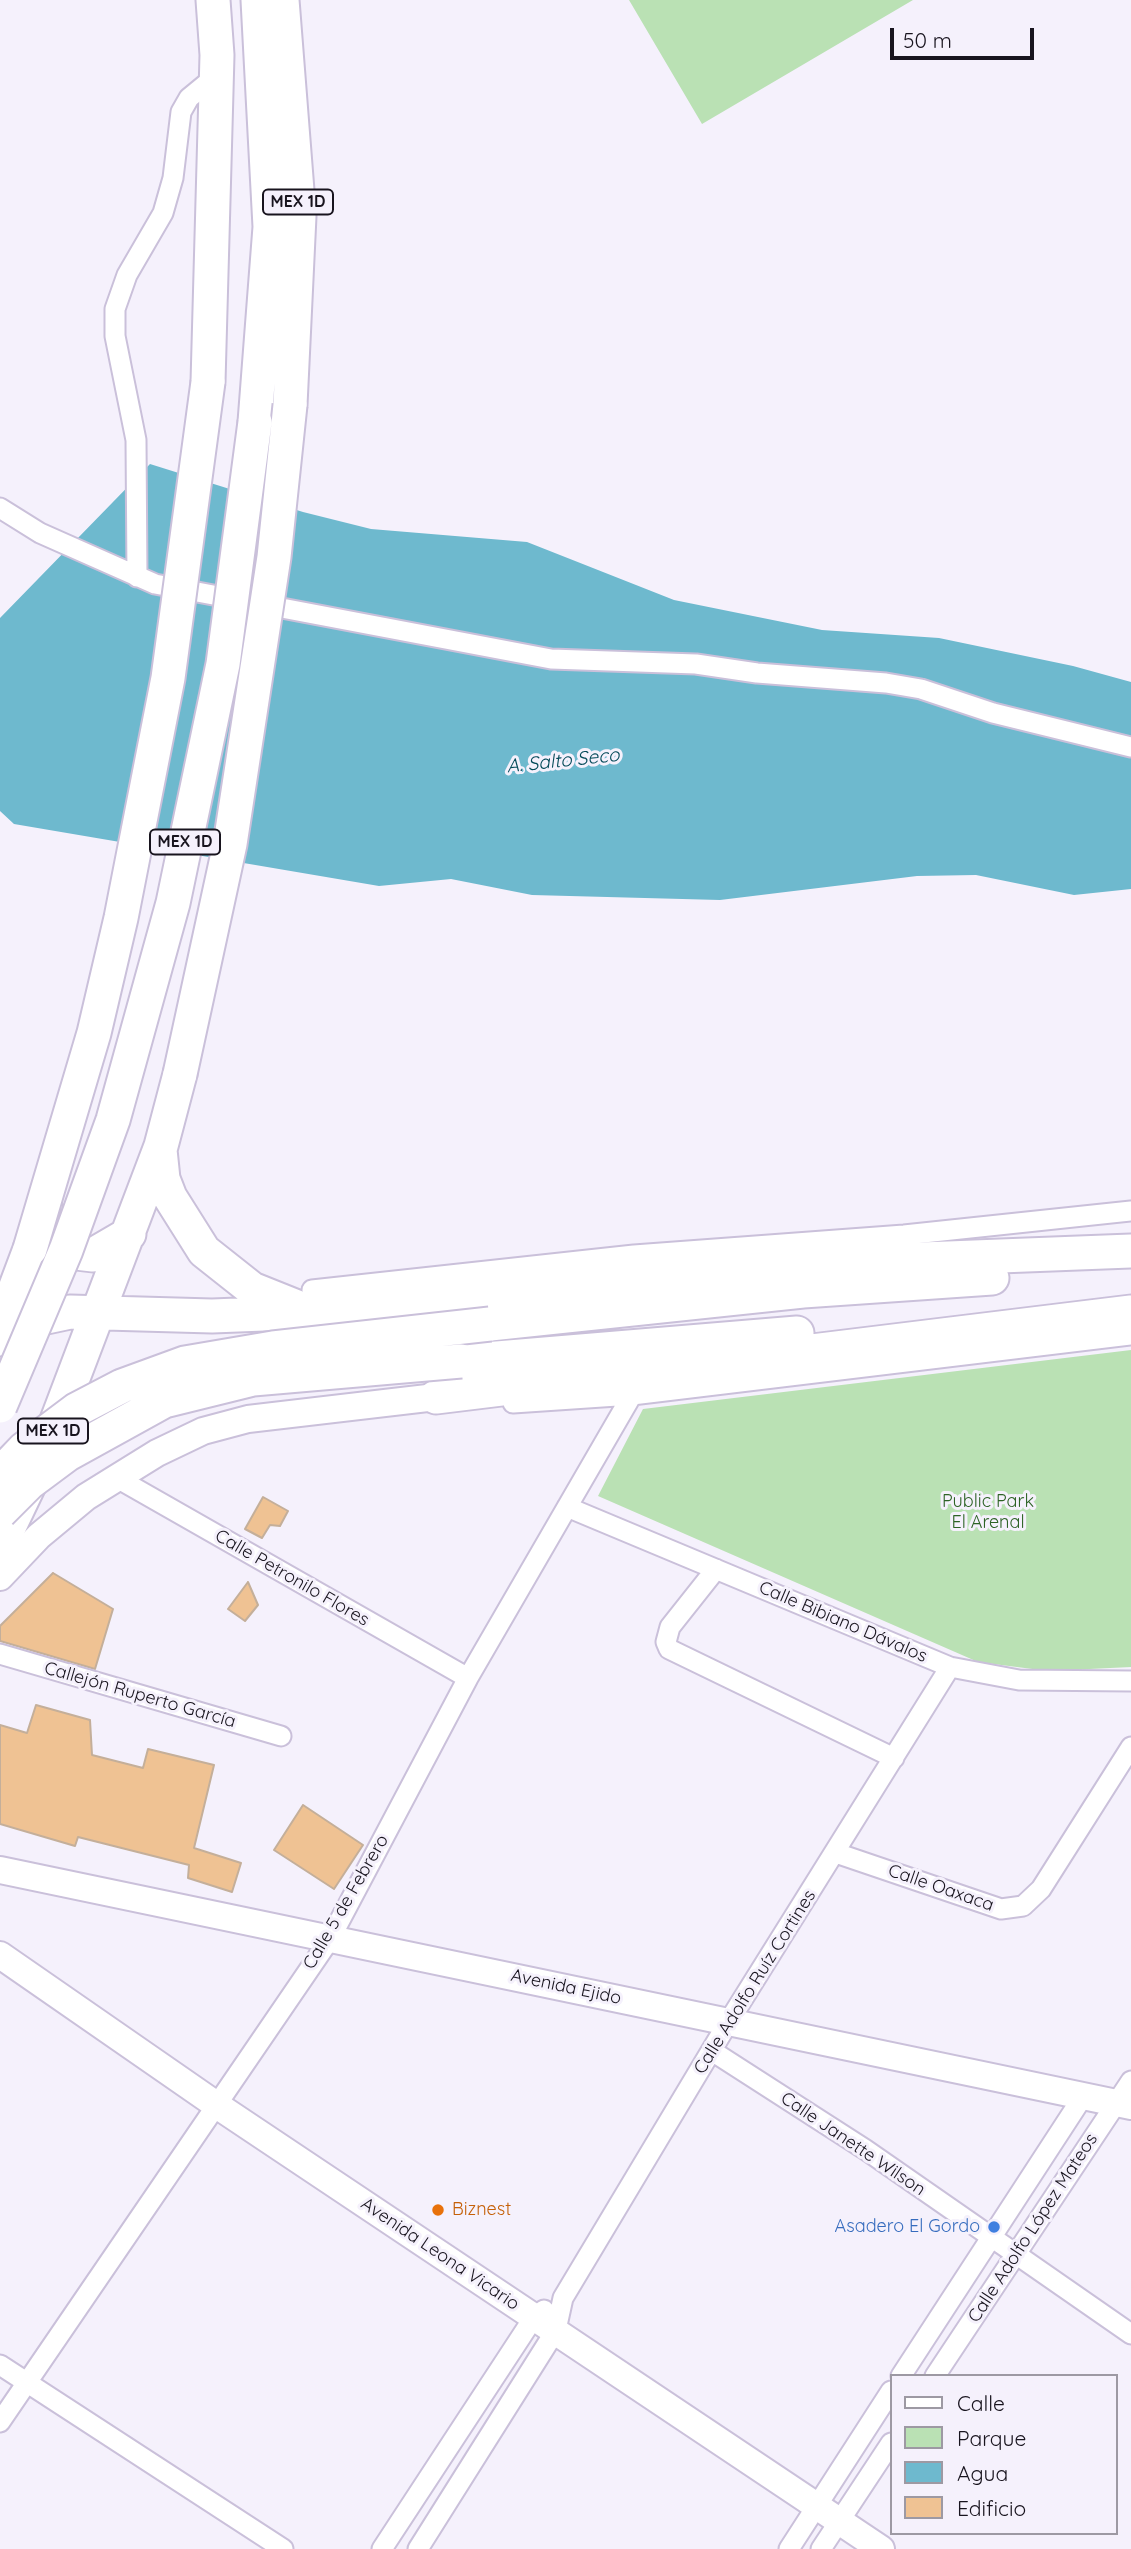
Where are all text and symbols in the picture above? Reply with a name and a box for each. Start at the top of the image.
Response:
scale bar [893,14,1036,58]
text: 50 m [903,27,952,53]
road number: MEX 1D [263,190,333,214]
water label: A. Salto Seco [506,744,620,778]
road number: MEX 1D [150,830,220,855]
road number: MEX 1D [18,1418,88,1443]
park label: Public Park El Arenal [942,1491,1034,1534]
street label: Calle Petronilo Flores [211,1525,373,1631]
street label: Calle Bibiano Dávalos [756,1577,930,1667]
street label: Callejón Ruperto García [42,1657,238,1733]
street label: Calle 5 de Febrero [299,1831,393,1973]
street label: Calle Oaxaca [885,1860,997,1916]
street label: Calle Adolfo Ruíz Cortines [689,1886,821,2078]
street label: Avenida Ejido [509,1965,623,2009]
street label: Calle Janette Wilson [777,2088,929,2200]
street label: Calle Adolfo López Mateos [964,2129,1102,2327]
street label: Avenida Leona Vicario [357,2193,523,2315]
place label: Biznest [452,2199,511,2221]
marker: Biznest [430,2202,446,2218]
place label: Asadero El Gordo [834,2216,980,2238]
marker: Asadero El Gordo [986,2219,1002,2235]
legend [890,2374,1117,2535]
text: Calle [957,2390,1005,2416]
text: Parque [957,2425,1026,2451]
text: Agua [957,2460,1008,2486]
text: Edificio [957,2495,1026,2521]

